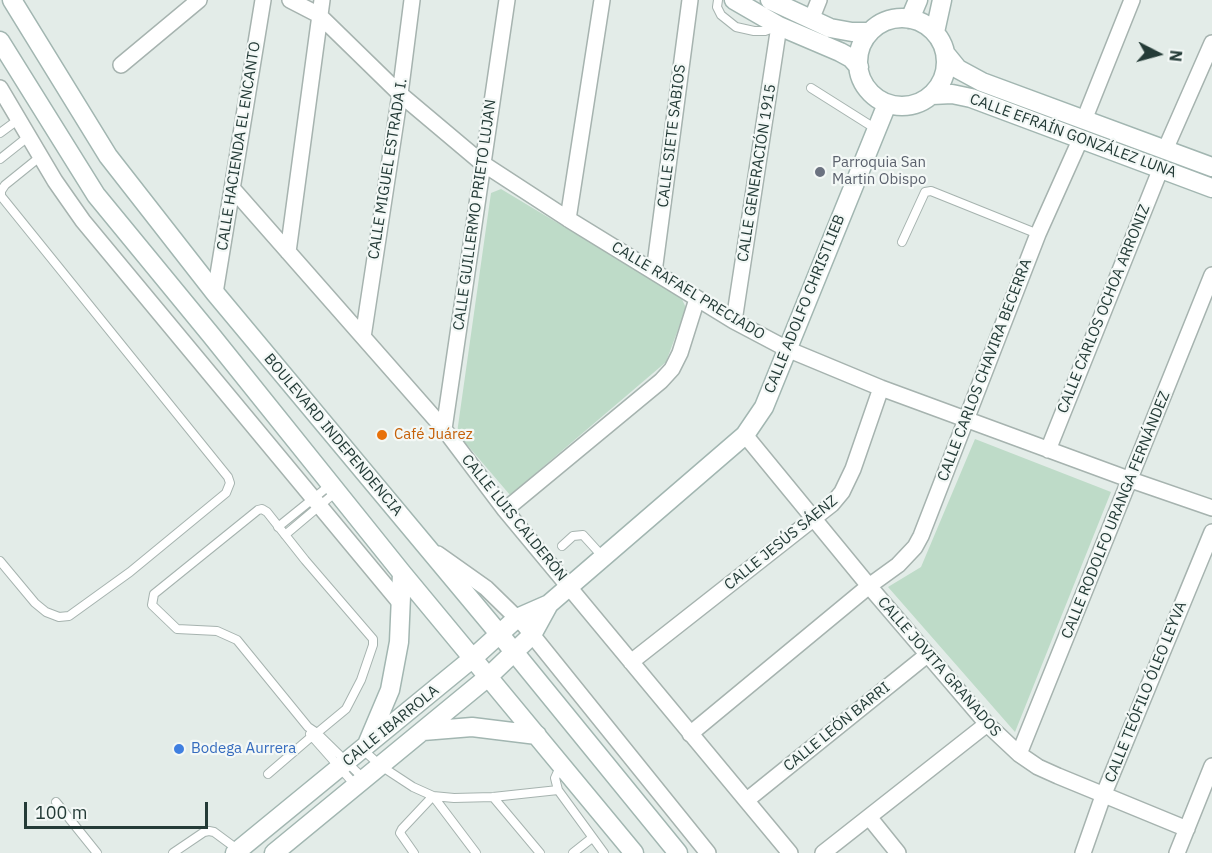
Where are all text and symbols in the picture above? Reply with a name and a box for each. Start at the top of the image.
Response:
north arrow [1128,24,1188,84]
street label: CALLE HACIENDA EL ENCANTO [214,40,264,252]
text: N [1165,49,1186,63]
street label: CALLE SIETE SABIOS [654,63,690,209]
street label: CALLE MIGUEL ESTRADA I. [365,77,411,261]
street label: CALLE GENERACIÓN 1915 [734,83,780,263]
street label: CALLE EFRAÍN GONZÁLEZ LUNA [967,90,1179,182]
street label: CALLE GUILLERMO PRIETO LUJAN [450,98,500,332]
place label: Parroquia San Martin Obispo [832,154,926,189]
marker: Parroquia San Martin Obispo [813,165,827,179]
street label: CALLE CARLOS OCHOA ARRONIZ [1054,202,1154,416]
street label: CALLE ADOLFO CHRISTLIEB [761,212,849,396]
street label: CALLE RAFAEL PRECIADO [608,238,768,344]
street label: CALLE CARLOS CHAVIRA BECERRA [934,256,1036,484]
street label: BOULEVARD INDEPENDENCIA [260,350,406,520]
street label: CALLE RODOLFO URANGA FERNÁNDEZ [1058,389,1174,641]
place label: Café Juárez [394,426,473,444]
marker: Café Juárez [375,428,389,442]
street label: CALLE LUIS CALDERÓN [457,451,571,585]
street label: CALLE JESÚS SÁENZ [721,492,841,594]
street label: CALLE JOVITA GRANADOS [873,593,1005,741]
street label: CALLE TEÓFILO ÓLEO LEYVA [1101,599,1191,785]
street label: CALLE LEÓN BARRI [780,679,894,775]
street label: CALLE IBARROLA [339,682,443,770]
place label: Bodega Aurrera [191,740,296,758]
marker: Bodega Aurrera [172,742,186,756]
scale bar [27,790,212,828]
text: 100 m [35,801,87,824]

